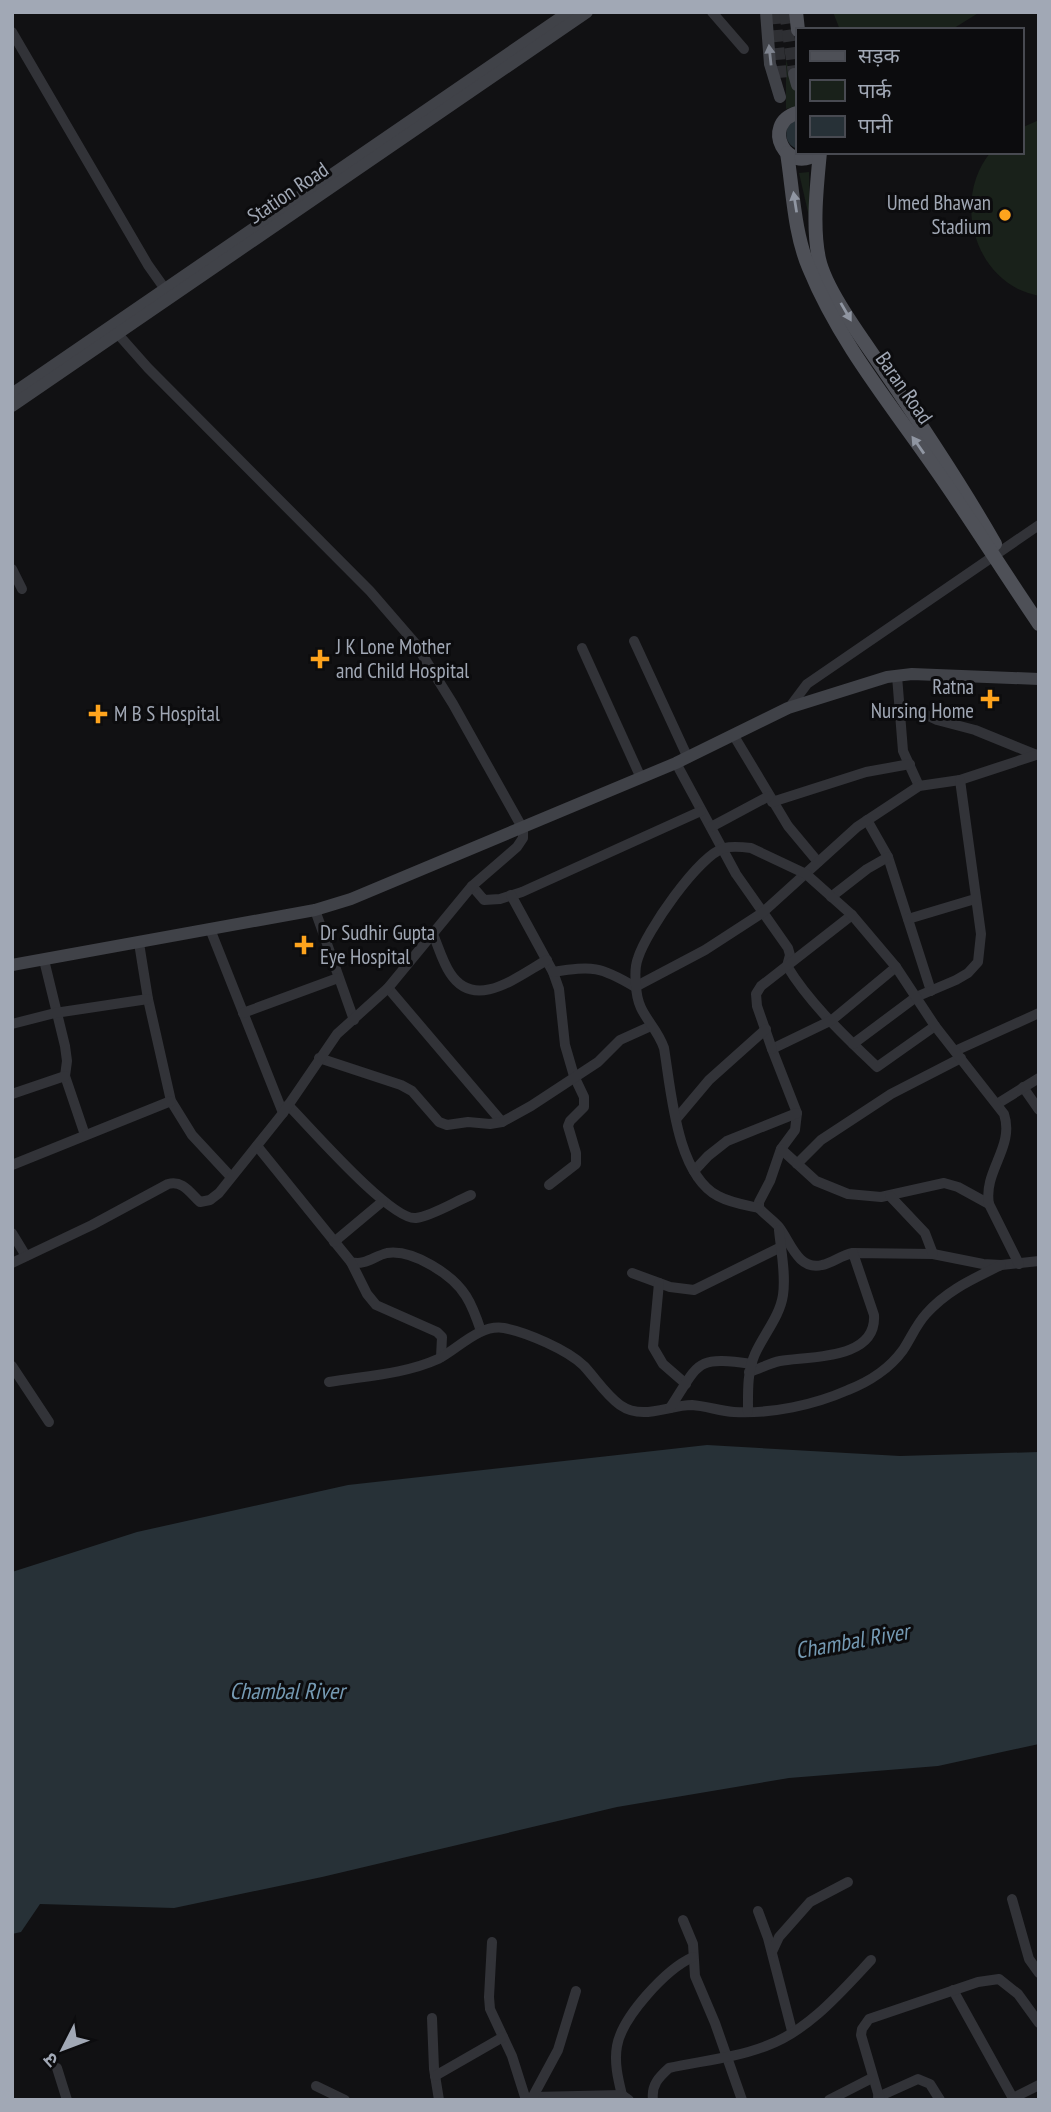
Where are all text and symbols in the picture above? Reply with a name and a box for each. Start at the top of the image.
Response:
legend [796,28,1023,154]
text: सड़क [858,42,900,69]
one-way arrow [764,44,775,66]
text: पार्क [858,77,892,104]
text: पानी [858,112,893,139]
street label: Station Road [242,156,333,230]
place label: Umed Bhawan Stadium [887,189,991,240]
one-way arrow [789,191,800,213]
marker: Umed Bhawan Stadium [997,207,1013,223]
one-way arrow [839,302,852,321]
street label: Baran Road [870,346,939,429]
one-way arrow [912,436,926,454]
place label: J K Lone Mother and Child Hospital [335,633,469,684]
marker: J K Lone Mother and Child Hospital [310,649,330,669]
place label: Ratna Nursing Home [871,673,974,724]
marker: Ratna Nursing Home [980,689,1000,709]
place label: M B S Hospital [114,700,220,727]
marker: M B S Hospital [88,704,108,724]
place label: Dr Sudhir Gupta Eye Hospital [320,919,435,970]
marker: Dr Sudhir Gupta Eye Hospital [294,935,314,955]
water label: Chambal River [793,1616,915,1665]
water label: Chambal River [230,1676,348,1705]
north arrow [28,2014,98,2084]
text: उ [37,2048,63,2073]

